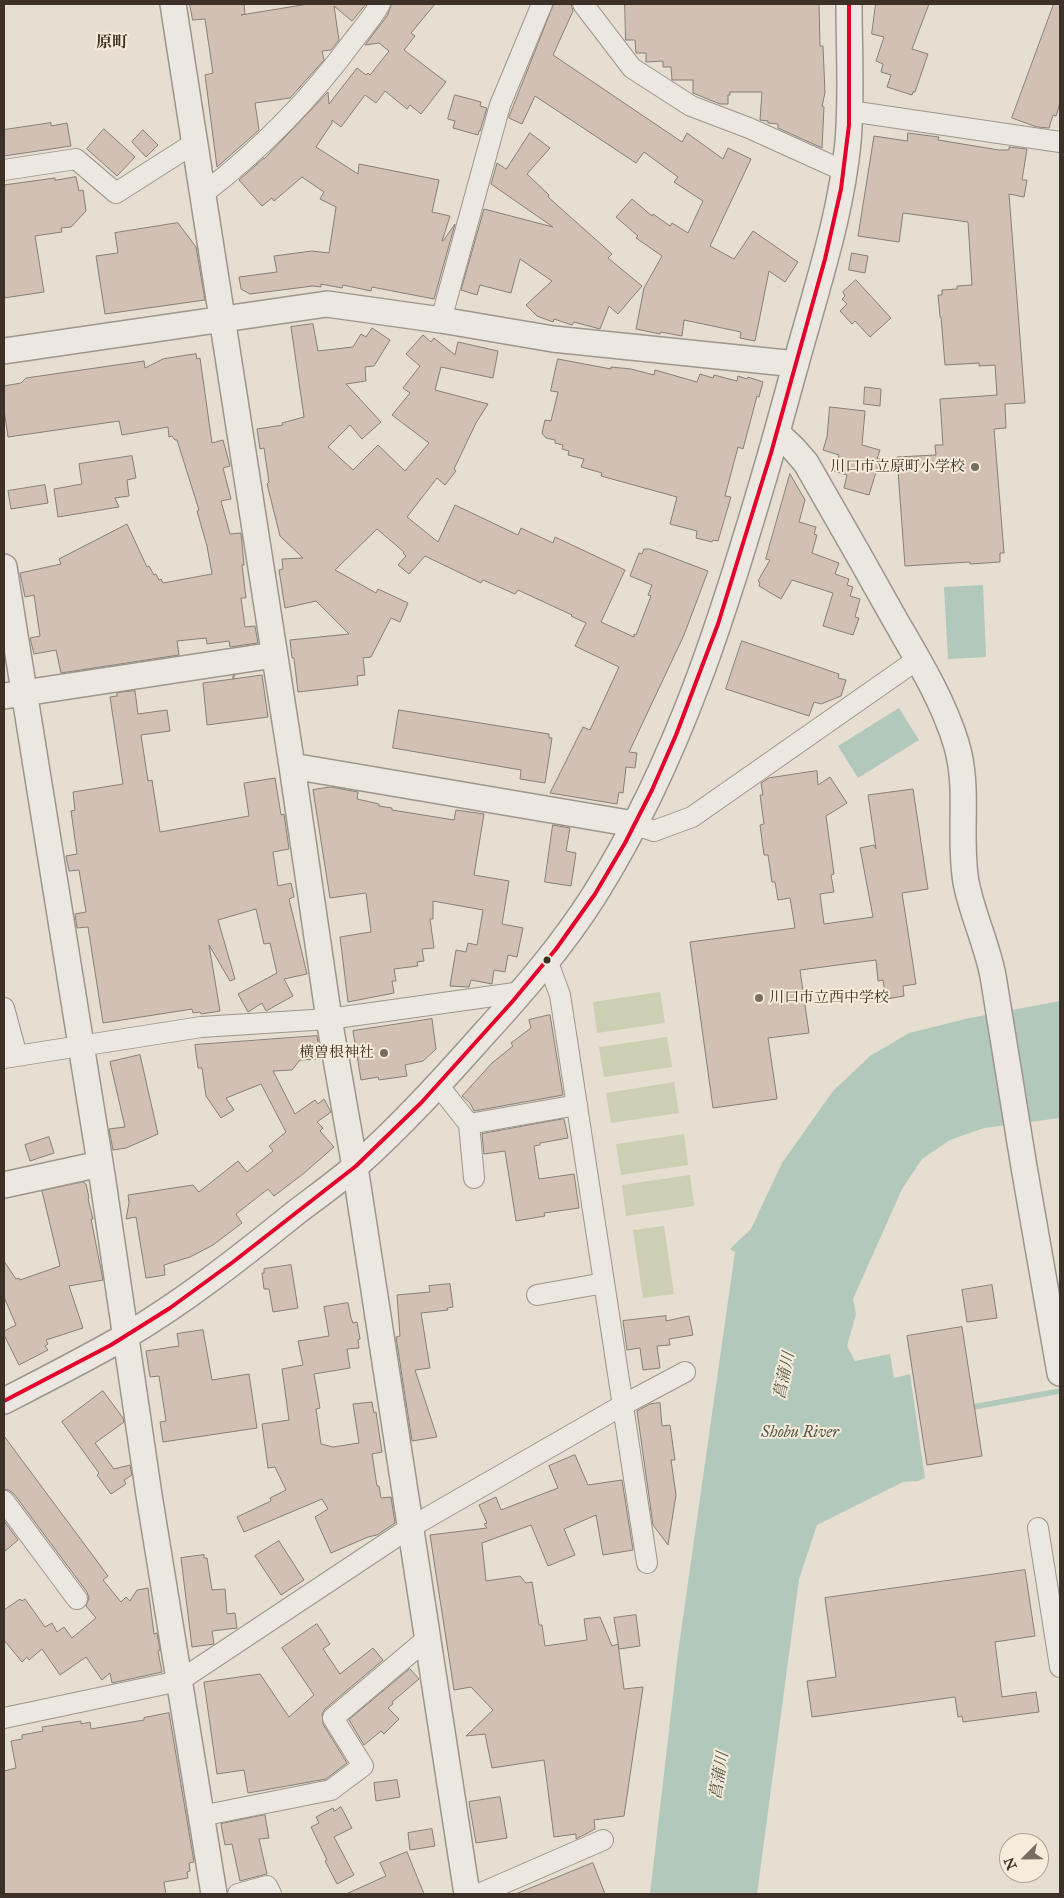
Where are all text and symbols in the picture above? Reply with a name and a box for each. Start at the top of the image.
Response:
district label: 原町 [96,33,128,53]
place label: 川口市立原町小学校 [830,458,965,476]
marker: 川口市立原町小学校 [969,461,981,473]
unlabelled marker [542,955,552,965]
place label: 川口市立西中学校 [769,989,889,1007]
marker: 川口市立西中学校 [753,992,765,1004]
place label: 横曽根神社 [299,1044,374,1062]
marker: 横曽根神社 [378,1047,390,1059]
water label: 菖蒲川 [771,1351,799,1401]
water label: Shobu River [761,1423,839,1443]
water label: 菖蒲川 [707,1751,733,1801]
north arrow [999,1833,1049,1883]
text: N [1001,1855,1021,1872]

